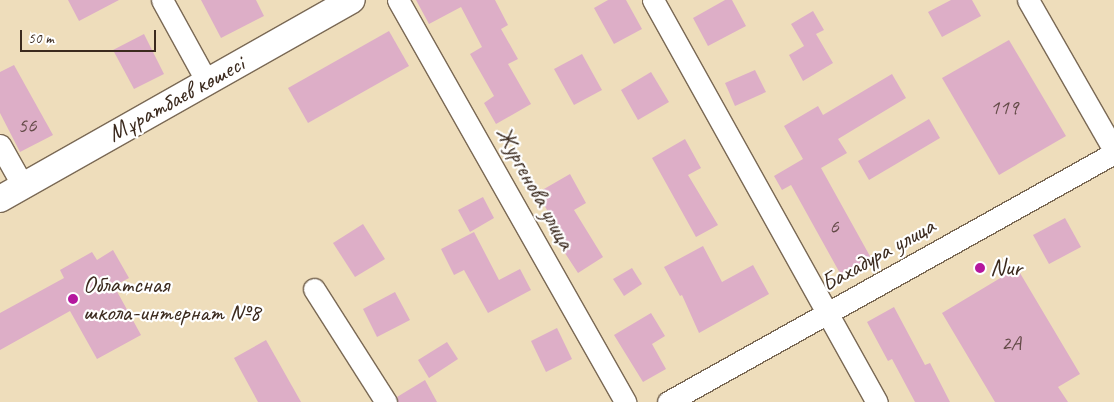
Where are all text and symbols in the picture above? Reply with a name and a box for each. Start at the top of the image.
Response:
scale bar [22,20,159,52]
text: 50 m [28,29,54,48]
street label: Мұратбаев көшесі [103,50,249,148]
house number: 119 [990,94,1018,120]
house number: 56 [18,112,36,138]
street label: Жургенова улица [489,120,581,256]
street label: Бахадура улица [815,212,941,298]
house number: 6 [829,213,839,239]
place label: Nur [990,254,1022,282]
marker: Nur [974,262,986,274]
place label: Облатсная школа-интернат №8 [83,271,260,327]
marker: Облатсная школа-интернат №8 [67,293,79,305]
house number: 2А [1001,330,1021,356]

